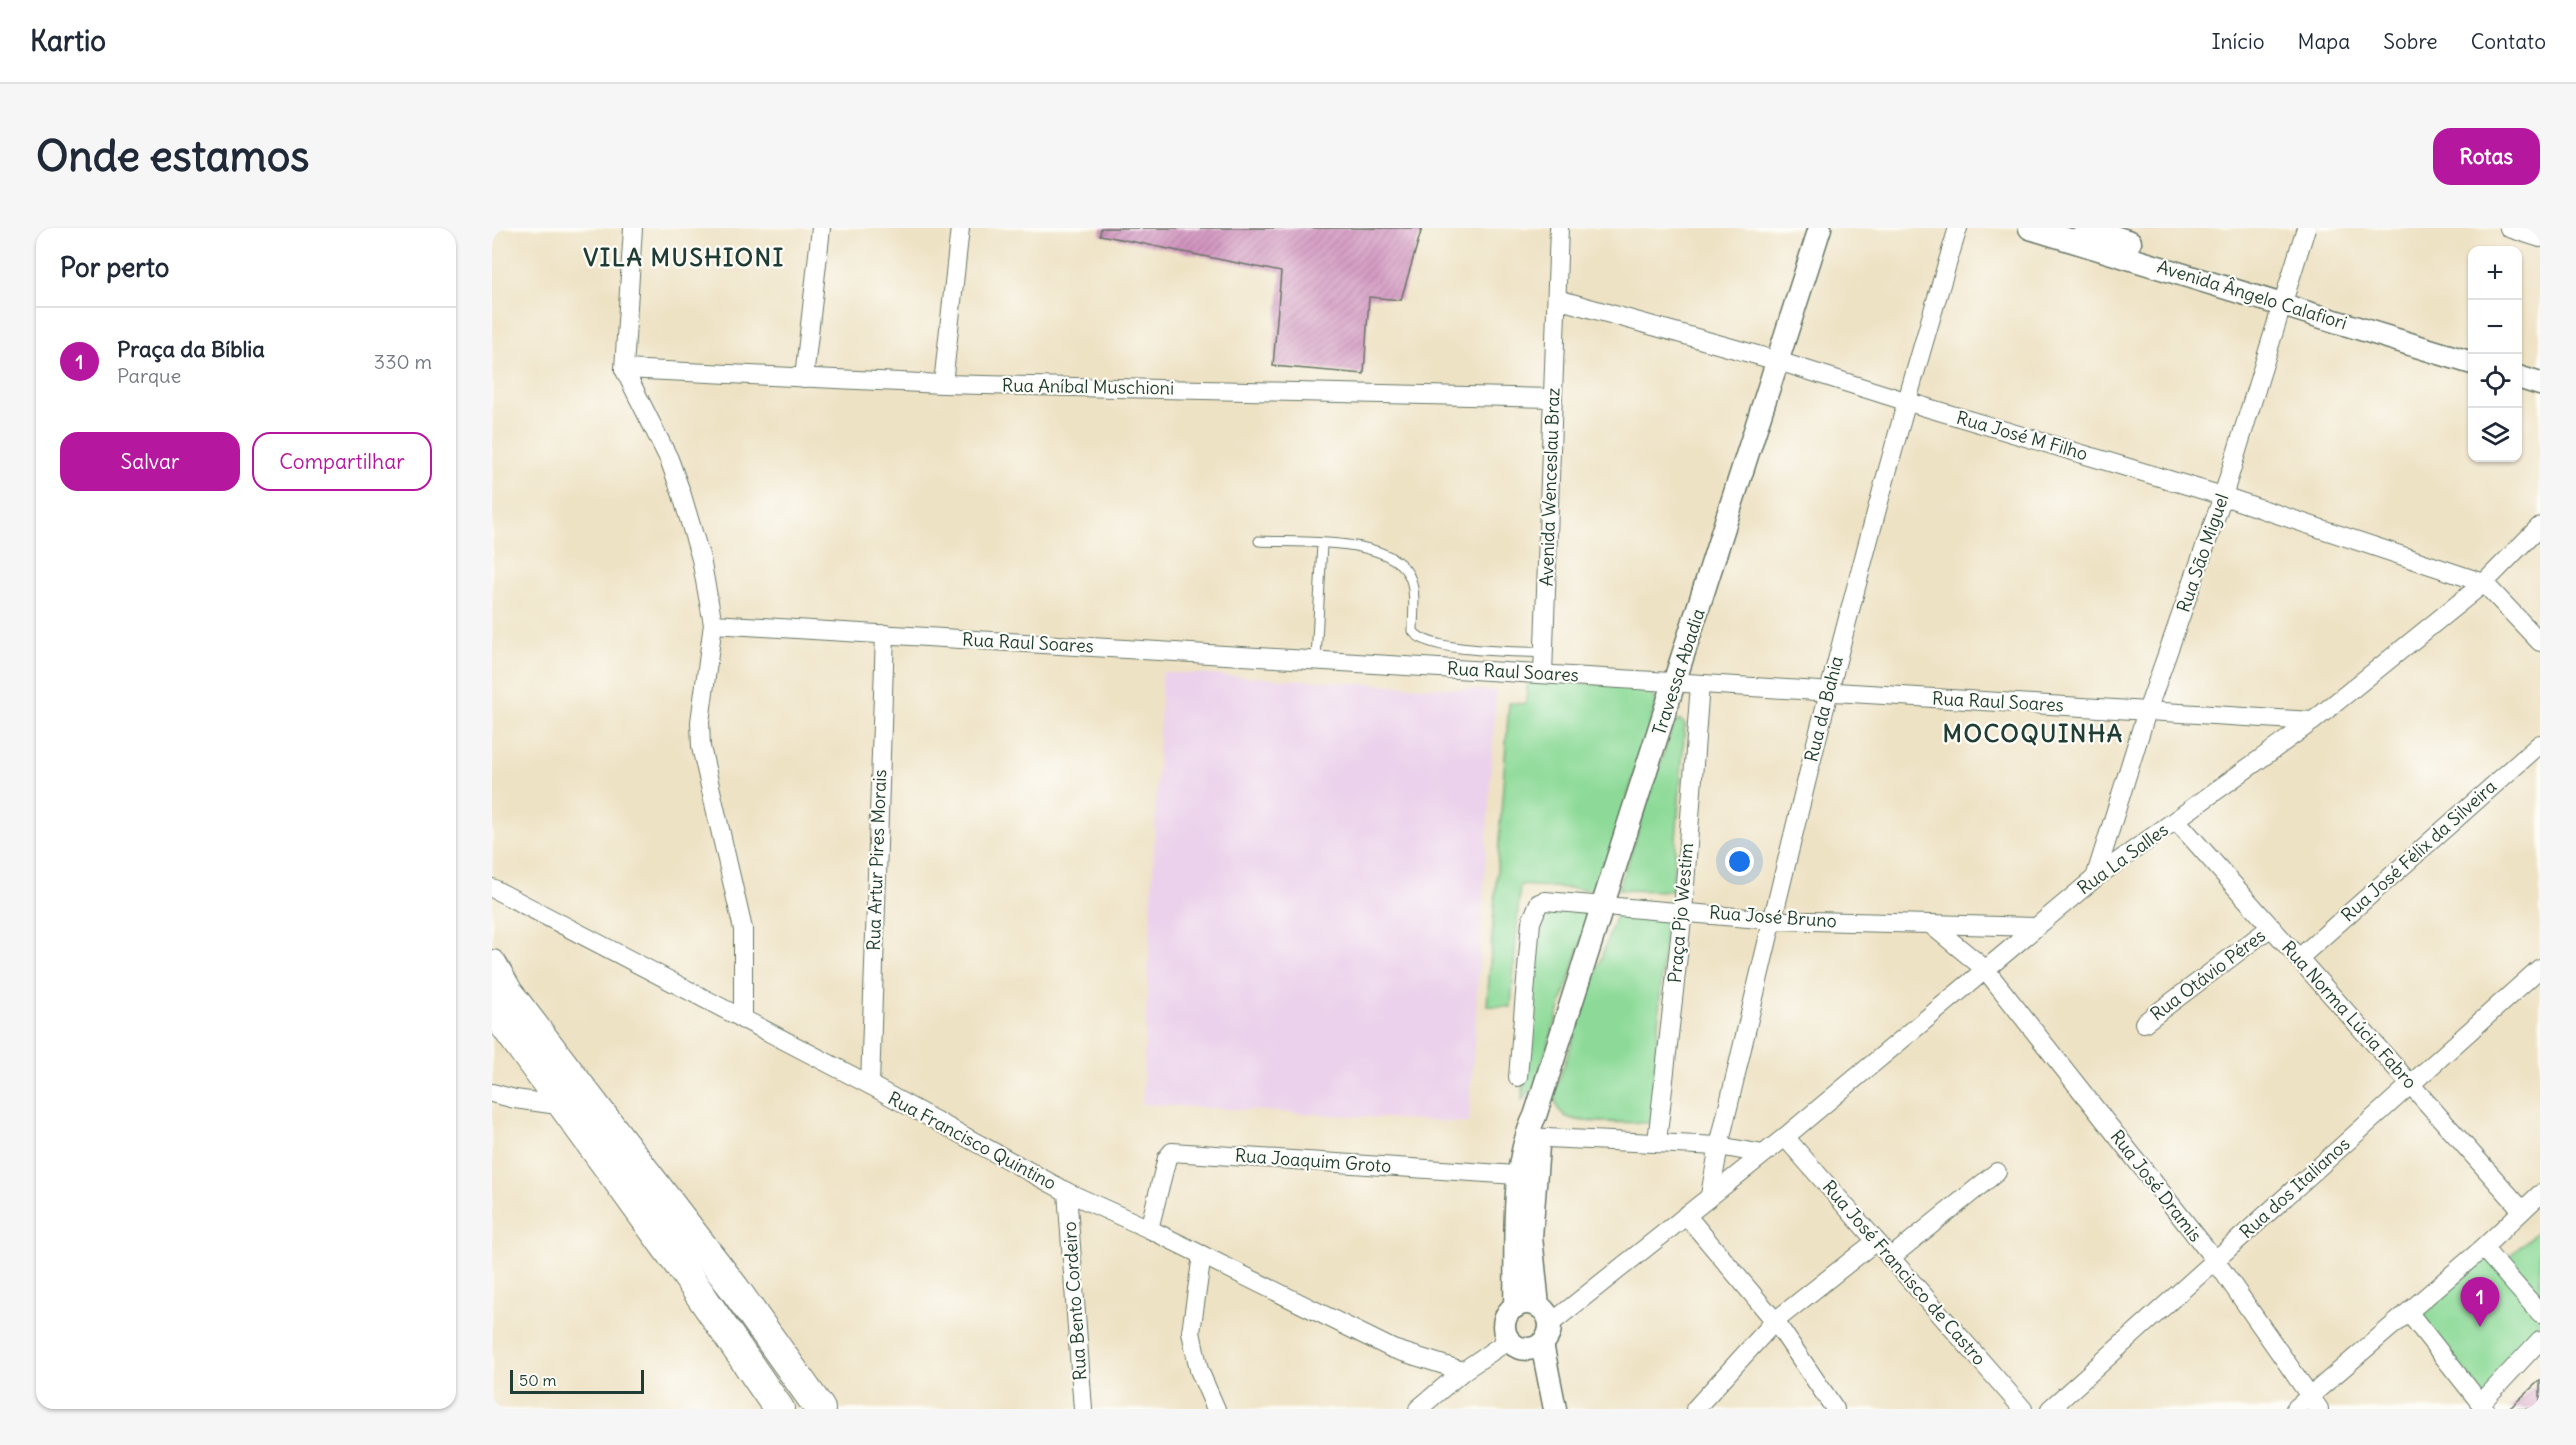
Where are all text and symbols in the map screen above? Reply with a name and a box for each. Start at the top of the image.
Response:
text: Kartio [30,23,106,59]
text: Início [2211,28,2265,55]
text: Mapa [2298,28,2350,55]
text: Sobre [2383,28,2438,55]
text: Contato [2471,28,2546,55]
button: Rotas [2433,128,2540,185]
text: Onde estamos [36,130,309,182]
district label: VILA MUSHIONI [583,242,785,272]
map controls [2468,246,2522,462]
button: + [2468,246,2522,300]
text: Por perto [60,251,169,284]
street label: Avenida Ângelo Calafiori [2154,255,2350,334]
button: − [2468,300,2522,354]
text: Praça da Bíblia [117,335,265,363]
text: 1 [76,349,83,374]
text: 330 m [374,349,432,374]
button: locate [2468,354,2522,408]
text: Parque [117,363,181,388]
street label: Rua Aníbal Muschioni [1002,373,1174,400]
street label: Avenida Wenceslau Braz [1535,387,1564,587]
street label: Rua José M Filho [1954,406,2090,465]
button: layers [2468,408,2522,462]
button: Salvar [60,432,240,491]
button: Compartilhar [252,432,432,491]
street label: Rua São Miguel [2172,491,2234,615]
street label: Travessa Abadia [1647,606,1710,738]
street label: Rua Raul Soares [962,628,1094,657]
street label: Rua da Bahia [1799,654,1848,764]
street label: Rua Raul Soares [1447,657,1579,686]
street label: Rua Raul Soares [1932,687,2064,716]
district label: MOCOQUINHA [1942,718,2124,748]
street label: Rua Artur Pires Morais [862,769,891,951]
street label: Rua José Félix da Silveira [2336,775,2501,926]
street label: Rua La Salles [2073,818,2173,899]
street label: Praça Pjo Westim [1663,842,1698,984]
your location [1725,847,1754,876]
street label: Rua José Bruno [1708,901,1838,932]
street label: Rua Otávio Péres [2146,924,2270,1025]
street label: Rua Norma Lúcia Fabro [2277,936,2422,1093]
street label: Rua Francisco Quintino [884,1086,1060,1195]
street label: Rua José Dramis [2105,1125,2207,1246]
street label: Rua dos Italianos [2235,1132,2355,1243]
street label: Rua Joaquim Groto [1234,1144,1392,1177]
street label: Rua José Francisco de Castro [1818,1175,1991,1370]
street label: Rua Bento Cordeiro [1057,1221,1092,1381]
pin: 1 [2460,1278,2500,1327]
scale bar [510,1367,644,1394]
text: 50 m [519,1370,557,1390]

